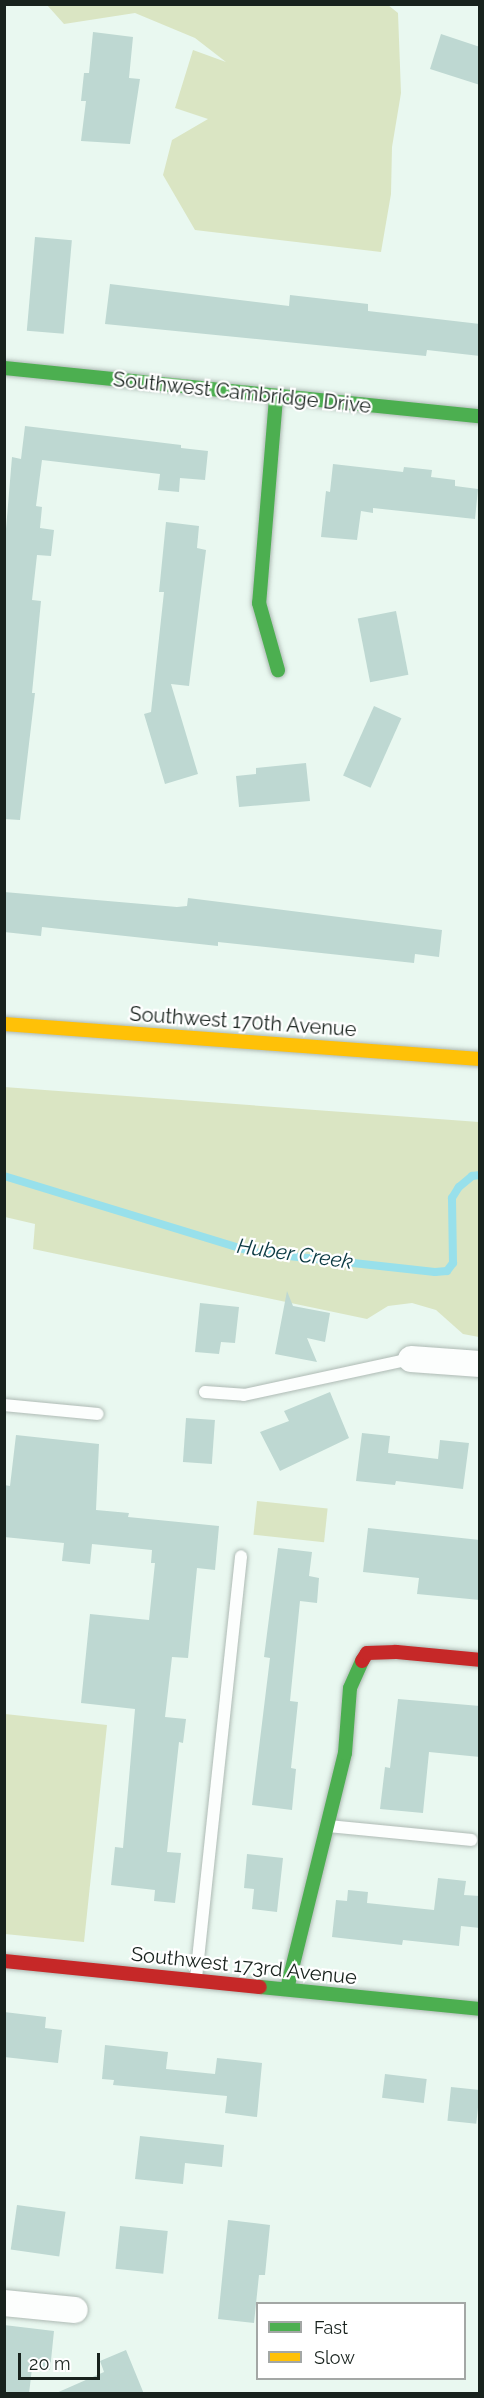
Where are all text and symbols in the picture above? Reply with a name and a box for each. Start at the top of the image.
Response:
street label: Southwest Cambridge Drive [112,368,372,418]
street label: Southwest 170th Avenue [128,1002,358,1042]
water label: Huber Creek [235,1233,355,1275]
street label: Southwest 173rd Avenue [130,1942,358,1990]
legend [256,2302,466,2380]
text: Fast [314,2317,348,2338]
scale bar [21,2341,104,2379]
text: Slow [314,2347,355,2368]
text: 20 m [29,2353,71,2374]

